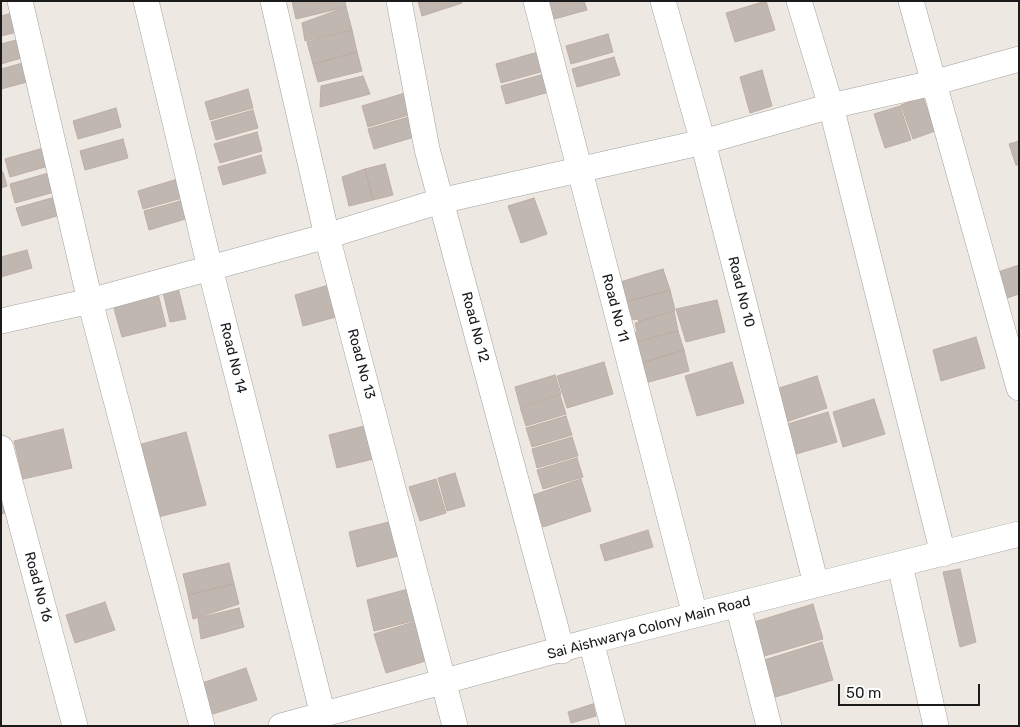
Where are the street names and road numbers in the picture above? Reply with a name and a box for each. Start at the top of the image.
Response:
street label: Road No 10 [724,255,758,329]
street label: Road No 11 [598,272,632,344]
street label: Road No 12 [458,290,492,364]
street label: Road No 14 [216,321,250,395]
street label: Road No 13 [344,327,378,401]
street label: Road No 16 [21,550,55,624]
street label: Sai Aishwarya Colony Main Road [545,593,753,663]

